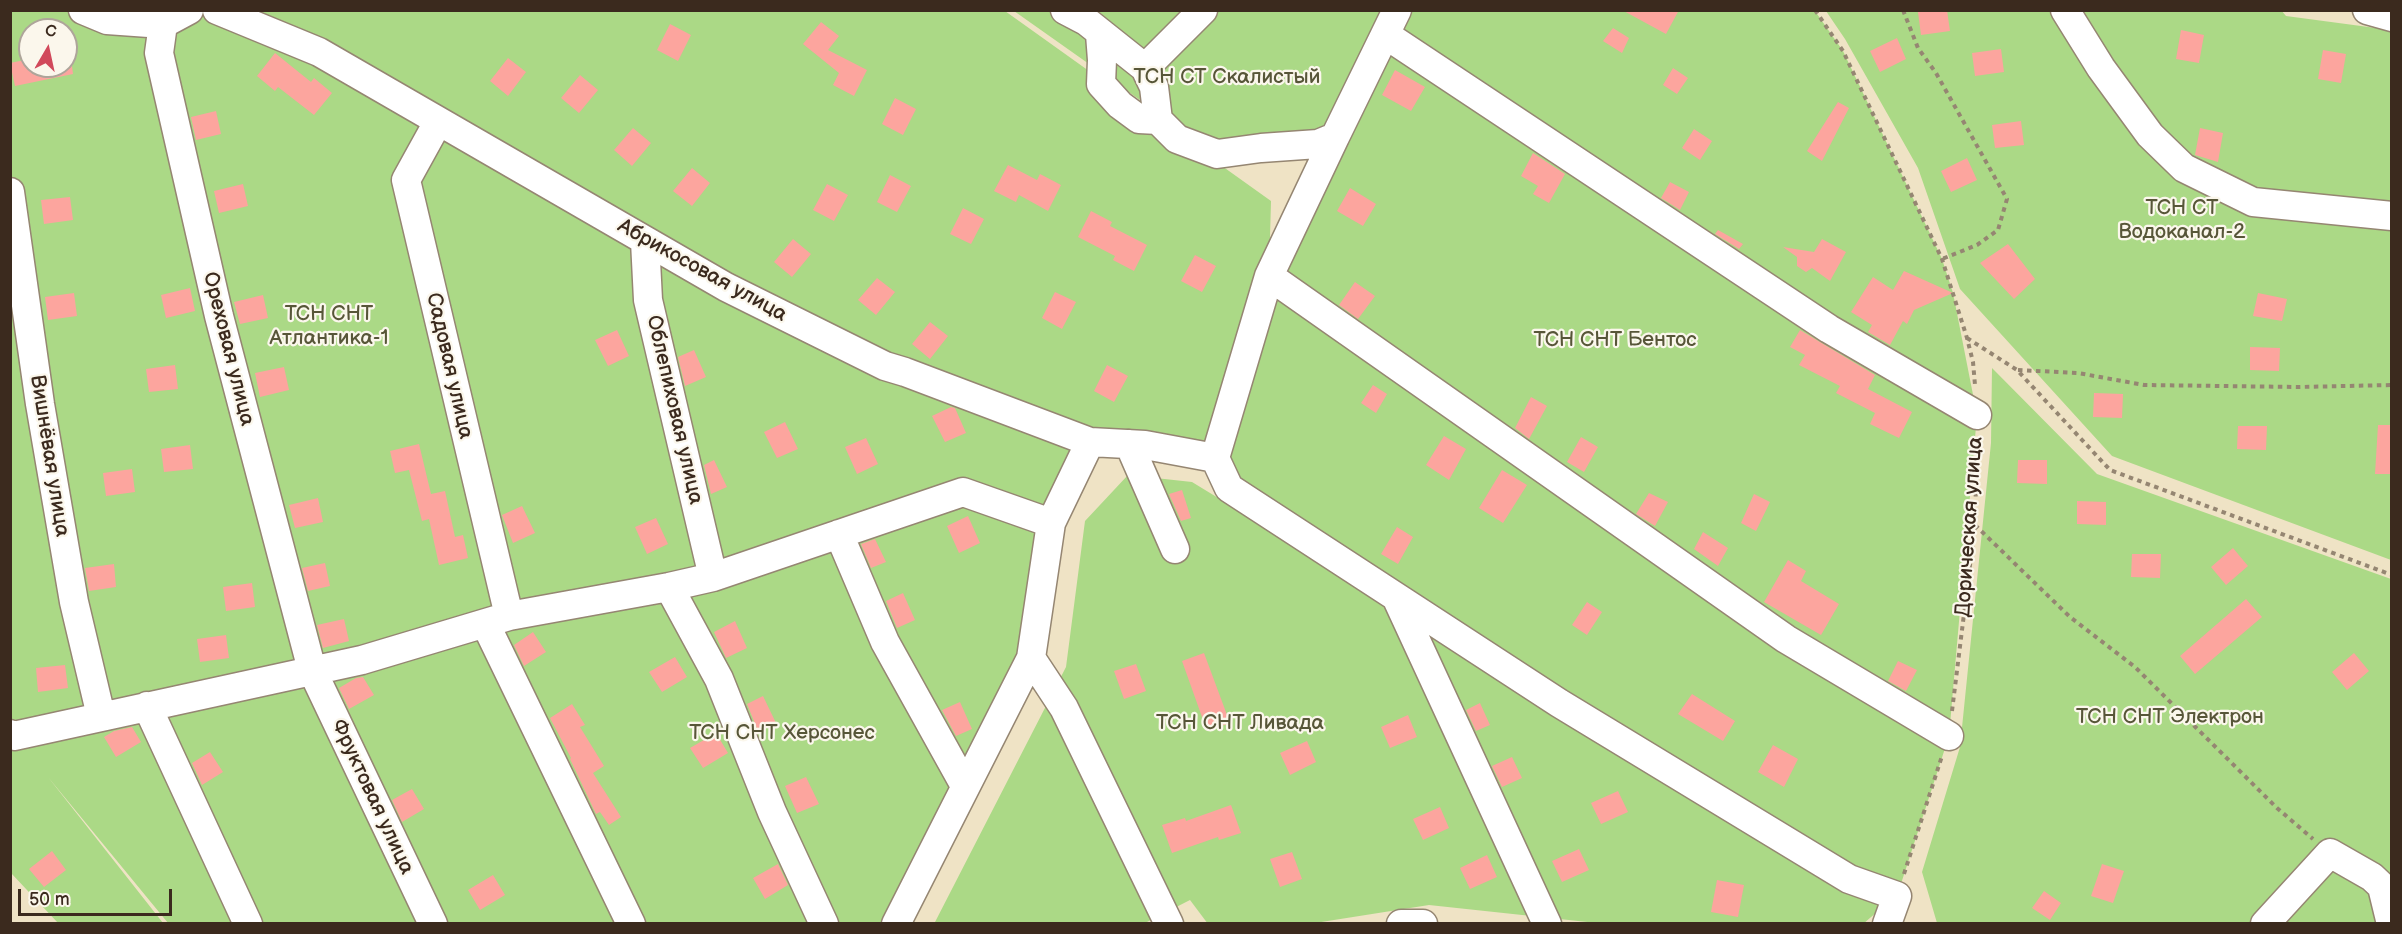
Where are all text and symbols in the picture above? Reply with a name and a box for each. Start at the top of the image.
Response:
north arrow [18,18,78,78]
text: С [44,21,58,42]
park label: ТСН СТ Скалистый [1134,65,1320,91]
park label: ТСН СТ Водоканал-2 [2119,196,2245,246]
street label: Абрикосовая улица [613,214,791,328]
street label: Ореховая улица [197,269,259,429]
street label: Садовая улица [420,290,478,442]
park label: ТСН СНТ Атлантика-1 [269,302,389,352]
street label: Облепиховая улица [640,313,708,507]
park label: ТСН СНТ Бентос [1533,328,1697,354]
street label: Вишнёвая улица [24,373,74,539]
street label: Дорическая улица [1951,436,1989,618]
park label: ТСН СНТ Электрон [2076,705,2264,731]
park label: ТСН СНТ Ливада [1156,711,1324,737]
street label: Фруктовая улица [325,716,419,878]
park label: ТСН СНТ Херсонес [689,721,875,747]
scale bar [21,877,176,915]
text: 50 m [29,889,70,910]

